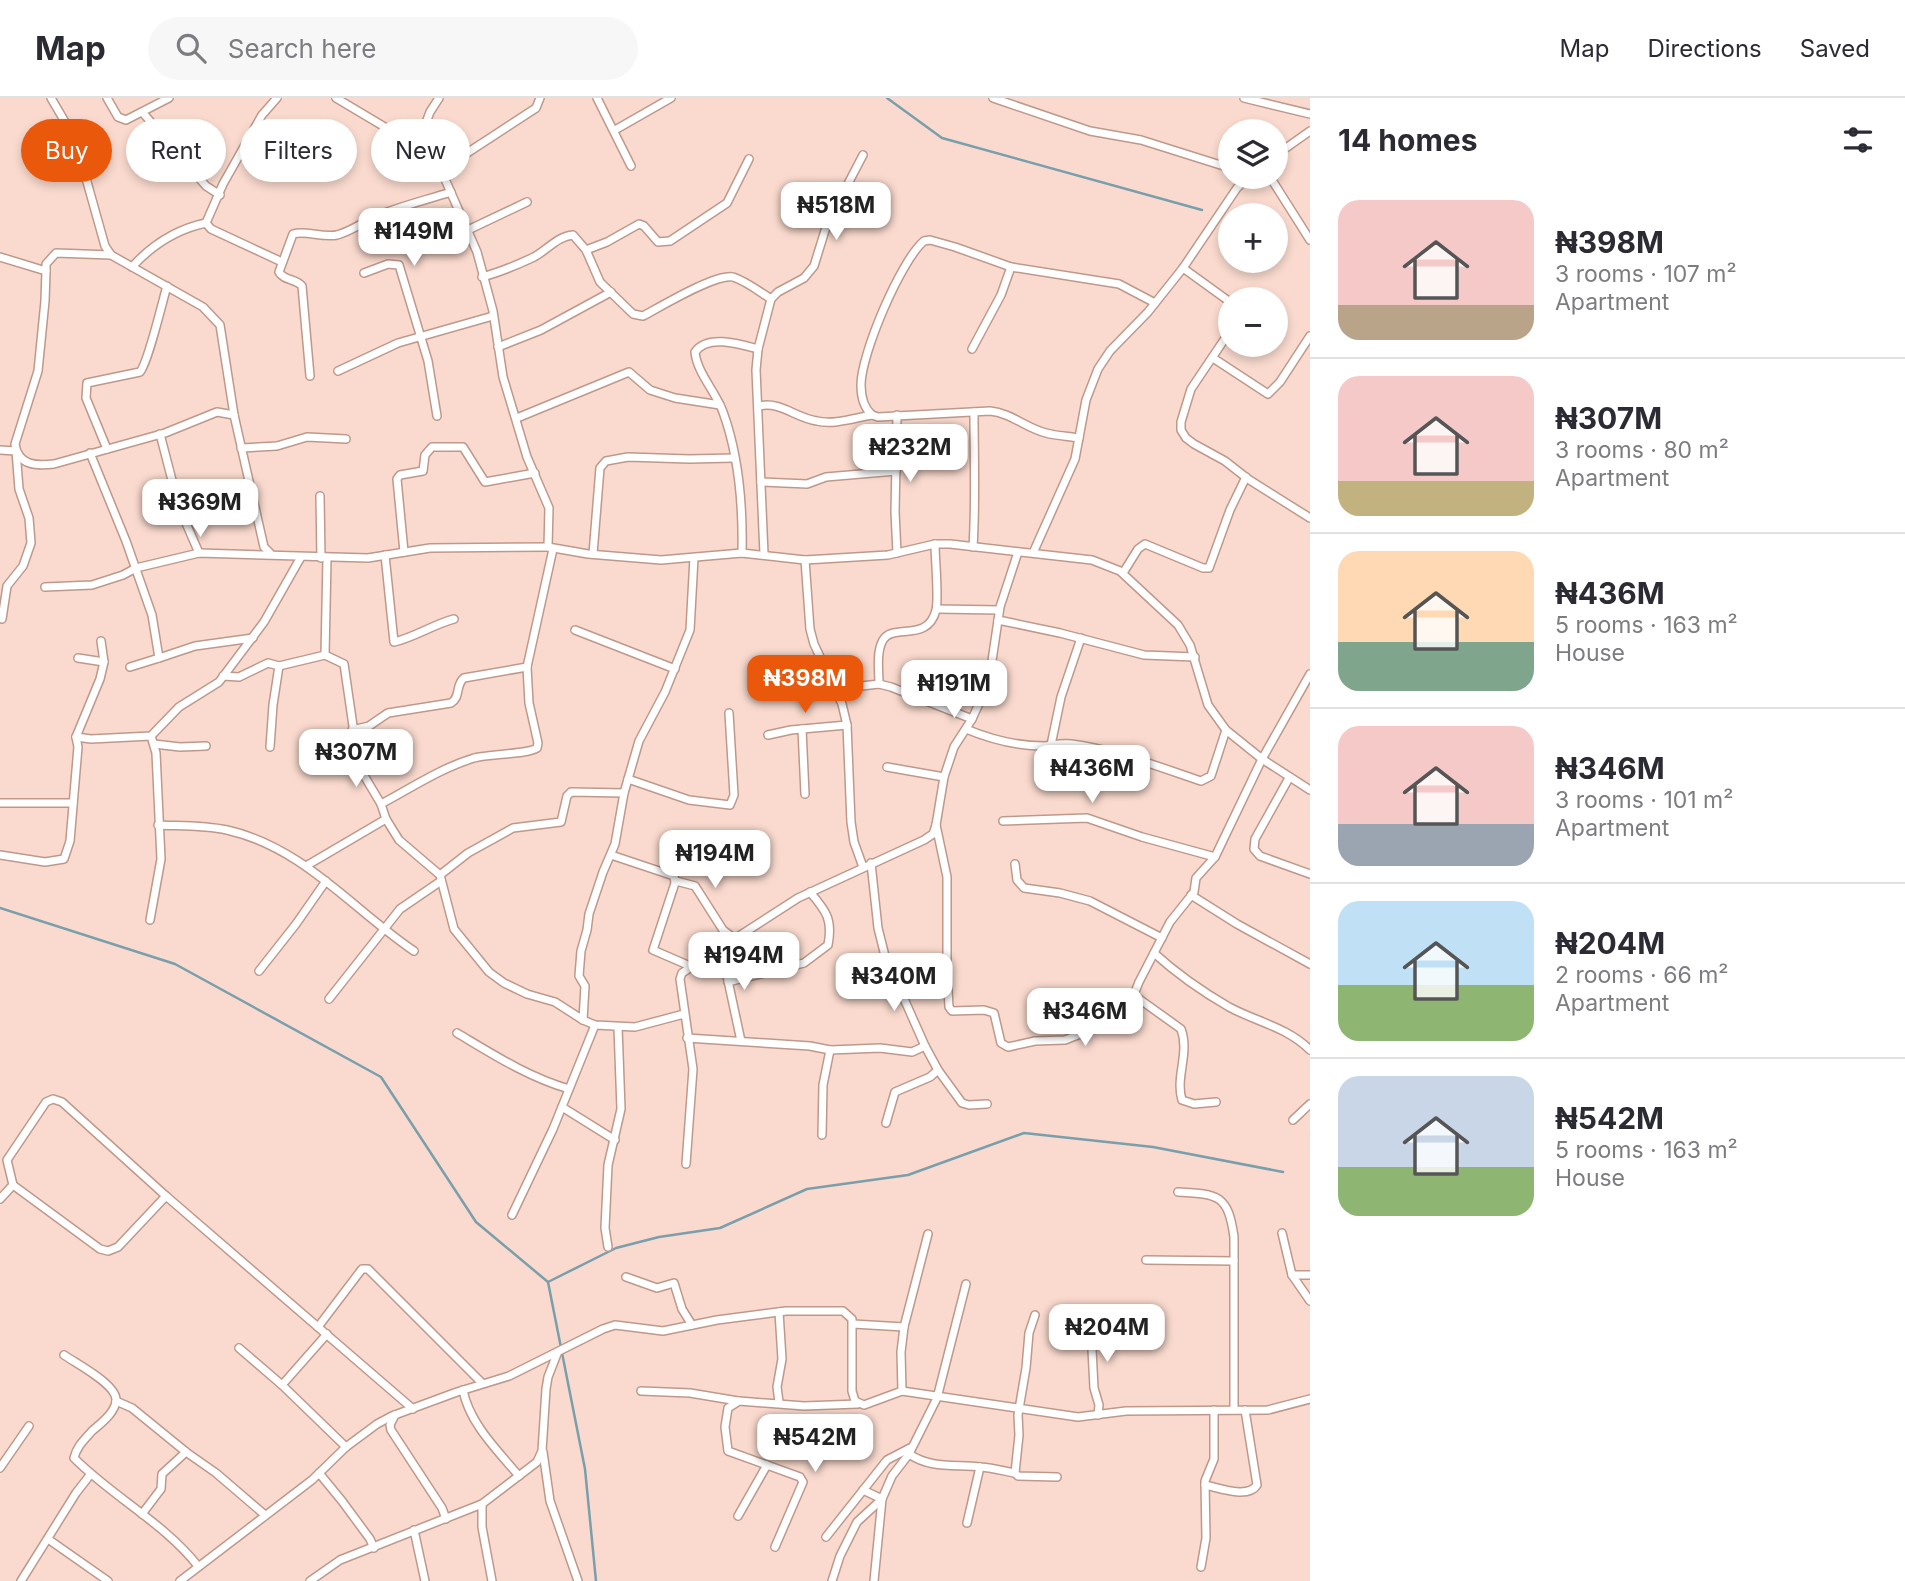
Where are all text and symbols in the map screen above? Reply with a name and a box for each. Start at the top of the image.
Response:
search box [148,17,638,80]
text: Map [35,28,106,68]
icon: search [172,29,210,67]
text: Search here [228,33,376,64]
text: Map [1560,34,1609,63]
text: Directions [1647,34,1762,63]
text: Saved [1800,34,1870,63]
chip: Buy [21,119,112,182]
chip: Rent [126,119,226,182]
chip: Filters [240,119,357,182]
chip: New [371,119,470,182]
map controls [1218,119,1288,357]
button: layers [1218,119,1288,189]
icon: filters [1839,121,1877,159]
text: 14 homes [1338,122,1477,158]
pin: ₦518M [787,183,885,242]
text: ₦518M [797,191,875,219]
button: + [1218,203,1288,273]
pin: ₦149M [365,208,463,268]
text: ₦149M [374,217,454,245]
text: ₦398M [1555,224,1664,260]
icon: home [1394,228,1478,312]
text: 3 rooms · 107 m² [1555,260,1737,288]
button: − [1218,287,1288,357]
text: Apartment [1555,288,1669,316]
text: ₦307M [1555,400,1662,436]
icon: home [1394,404,1478,488]
pin: ₦232M [861,424,959,484]
text: ₦232M [869,433,951,461]
text: 3 rooms · 80 m² [1555,436,1729,464]
text: Apartment [1555,464,1669,492]
pin: ₦369M [151,480,249,539]
text: ₦369M [158,488,242,516]
text: ₦436M [1555,575,1665,611]
icon: home [1394,579,1478,663]
text: 5 rooms · 163 m² [1555,611,1738,639]
text: House [1555,639,1625,667]
pin: ₦398M [756,656,854,715]
pin: ₦191M [905,660,1003,720]
text: ₦398M [763,664,847,692]
text: ₦191M [917,669,991,697]
pin: ₦307M [307,730,405,789]
text: ₦307M [315,738,397,766]
pin: ₦436M [1043,746,1141,805]
text: ₦346M [1555,750,1665,786]
text: ₦436M [1050,754,1134,782]
icon: home [1394,754,1478,838]
text: 3 rooms · 101 m² [1555,786,1733,814]
text: Apartment [1555,814,1669,842]
pin: ₦194M [666,830,764,890]
text: ₦194M [675,839,755,867]
text: ₦204M [1555,925,1665,961]
icon: home [1394,929,1478,1013]
pin: ₦194M [695,932,793,992]
text: ₦194M [704,941,784,969]
pin: ₦340M [845,954,943,1013]
text: 2 rooms · 66 m² [1555,961,1729,989]
text: ₦340M [852,962,936,990]
pin: ₦346M [1036,988,1134,1048]
text: Apartment [1555,989,1669,1017]
text: ₦346M [1043,997,1127,1025]
text: ₦542M [1555,1100,1664,1136]
icon: home [1394,1104,1478,1188]
text: 5 rooms · 163 m² [1555,1136,1738,1164]
text: House [1555,1164,1625,1192]
pin: ₦204M [1058,1304,1156,1364]
text: ₦204M [1065,1313,1149,1341]
pin: ₦542M [766,1414,864,1474]
text: ₦542M [773,1423,857,1451]

